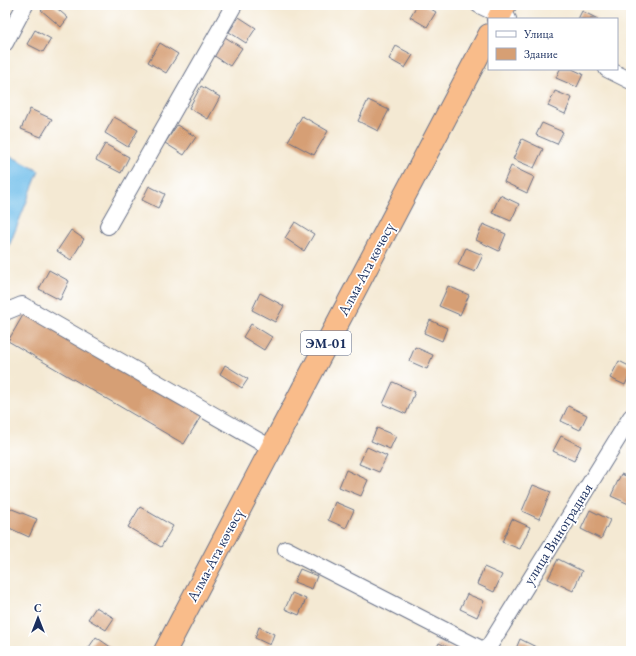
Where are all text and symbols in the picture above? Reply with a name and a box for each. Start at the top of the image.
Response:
legend [488,18,618,70]
text: Улица [523,26,554,42]
text: Здание [524,46,558,62]
street label: Алма-Ата көчөсү [333,219,398,320]
road number: ЭМ-01 [301,331,351,355]
street label: улица Виноградная [519,479,597,588]
street label: Алма-Ата көчөсү [182,505,247,606]
north arrow [18,598,58,638]
text: С [34,601,42,615]

